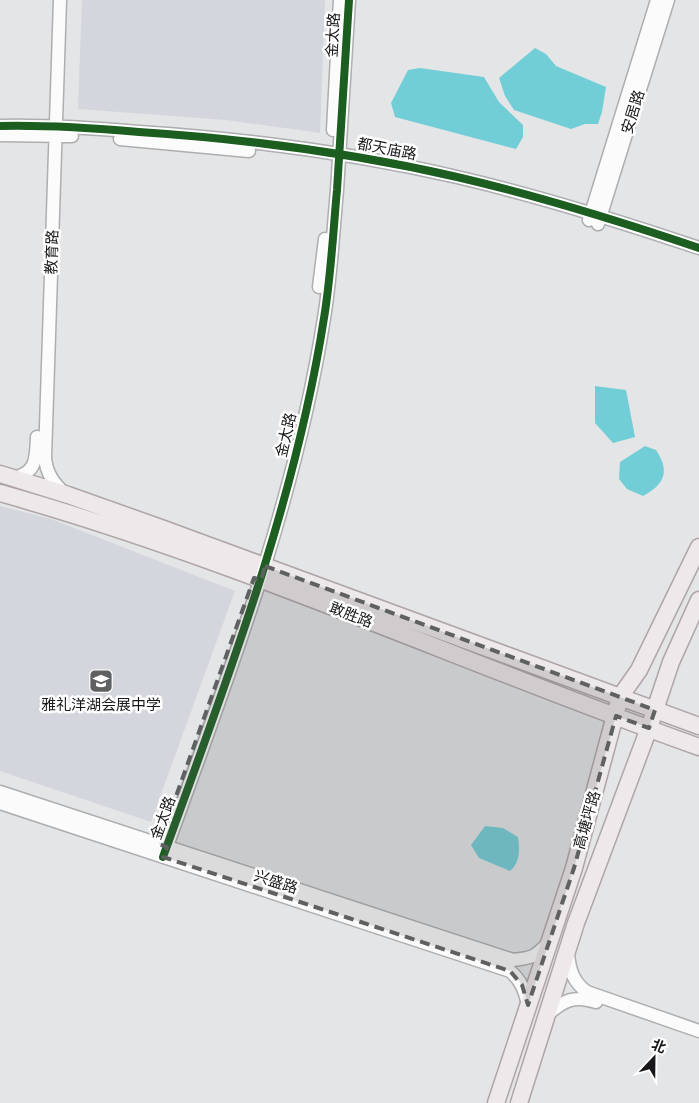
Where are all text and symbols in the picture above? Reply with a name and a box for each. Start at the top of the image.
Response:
street label: 金太路 [323,12,343,58]
street label: 安居路 [618,88,648,136]
street label: 都天庙路 [356,134,418,164]
street label: 教育路 [42,229,62,275]
street label: 金太路 [272,411,300,459]
street label: 敢胜路 [327,599,375,631]
school or university icon: 雅礼洋湖会展中学 [88,668,114,694]
place label: 雅礼洋湖会展中学 [41,696,161,714]
street label: 高塘坪路 [570,789,604,851]
street label: 金太路 [147,794,179,842]
street label: 兴盛路 [252,866,300,898]
north arrow [629,1033,679,1083]
text: 北 [649,1036,668,1057]

